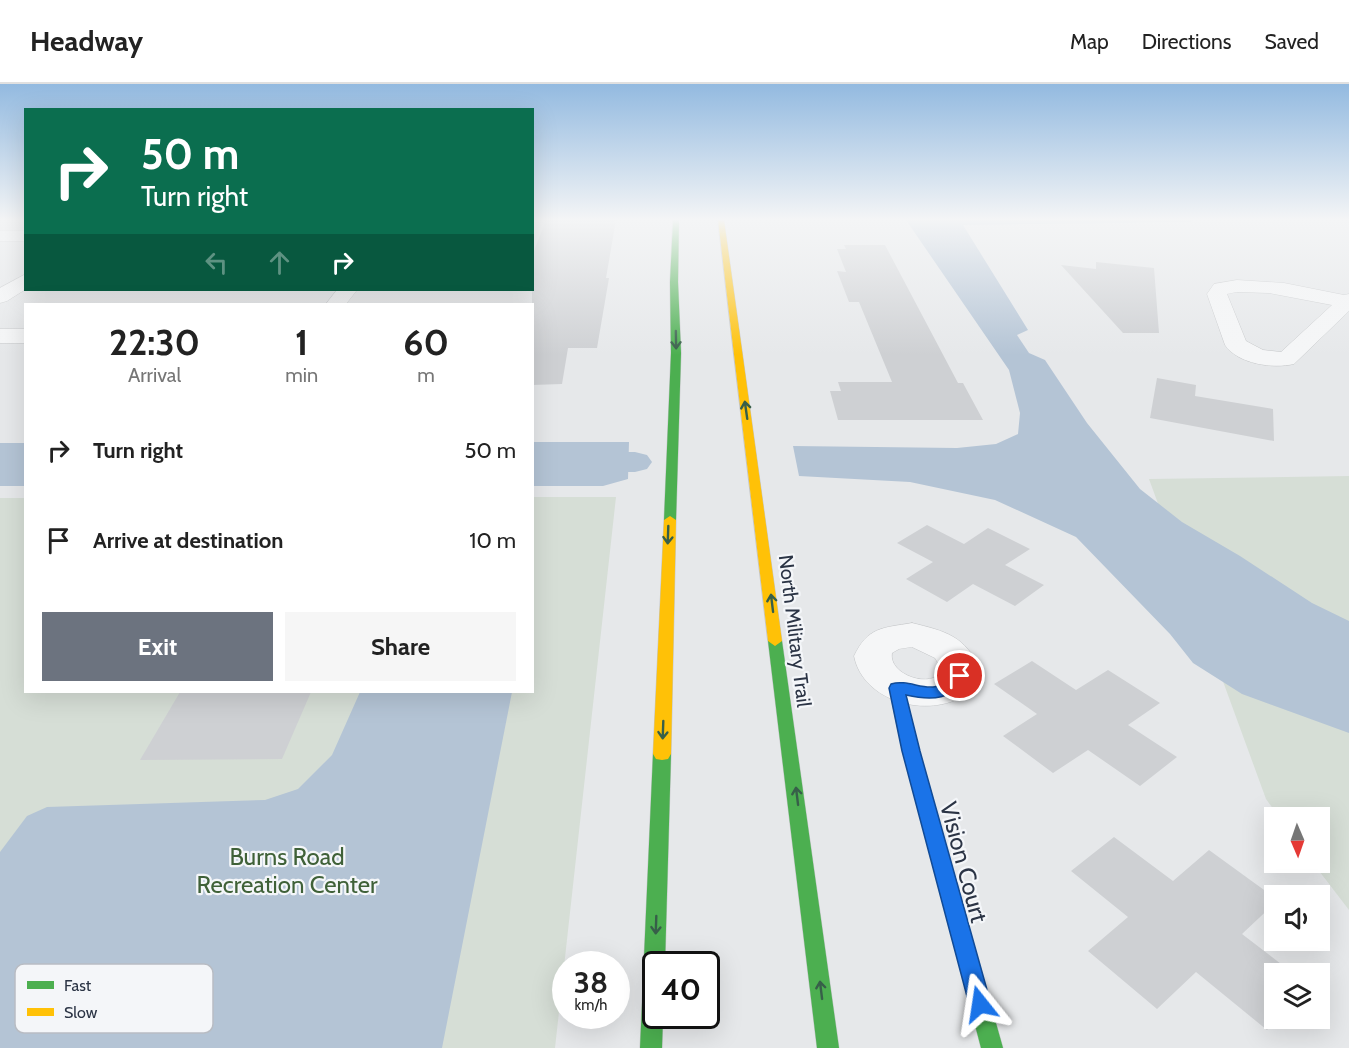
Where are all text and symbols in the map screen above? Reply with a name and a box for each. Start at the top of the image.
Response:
text: Headway [30,24,143,58]
text: Map [1070,29,1109,54]
text: Directions [1142,29,1231,54]
text: Saved [1264,29,1319,54]
text: 50 m [141,128,239,180]
icon: right [42,132,120,210]
text: Turn right [141,180,248,213]
icon: left [200,246,233,279]
icon: ahead [263,246,296,279]
icon: right [326,246,359,279]
text: 22:30 [109,320,200,364]
text: 1 [295,320,308,364]
text: 60 [403,320,449,364]
one-way arrow [670,330,681,350]
text: Arrival [128,363,181,387]
text: min [285,363,318,387]
text: m [417,363,435,387]
one-way arrow [740,400,751,420]
icon: right [42,434,75,467]
text: Turn right [93,437,183,464]
text: 50 m [464,437,516,464]
icon: arrive [42,524,75,557]
one-way arrow [663,525,674,545]
text: Arrive at destination [93,527,283,554]
text: 10 m [469,527,516,554]
street label: North Military Trail [774,553,816,709]
one-way arrow [767,594,778,613]
button: Exit [42,612,273,681]
button: Share [285,612,516,681]
pin [934,650,985,701]
icon: arrive [943,659,976,692]
one-way arrow [657,720,668,740]
one-way arrow [791,787,802,807]
street label: Vision Court [934,798,994,926]
north arrow [1264,807,1330,873]
map controls [1264,807,1330,1029]
park label: Burns Road Recreation Center [196,842,378,899]
button: sound [1264,885,1330,951]
one-way arrow [650,915,661,935]
speed limit sign: 40 [642,951,720,1029]
button: layers [1264,963,1330,1029]
legend [15,964,213,1033]
text: 38 [574,964,608,1001]
position arrow [948,972,1012,1036]
text: Fast [64,976,92,995]
one-way arrow [815,981,826,1000]
text: km/h [575,996,607,1014]
text: Slow [64,1003,98,1022]

